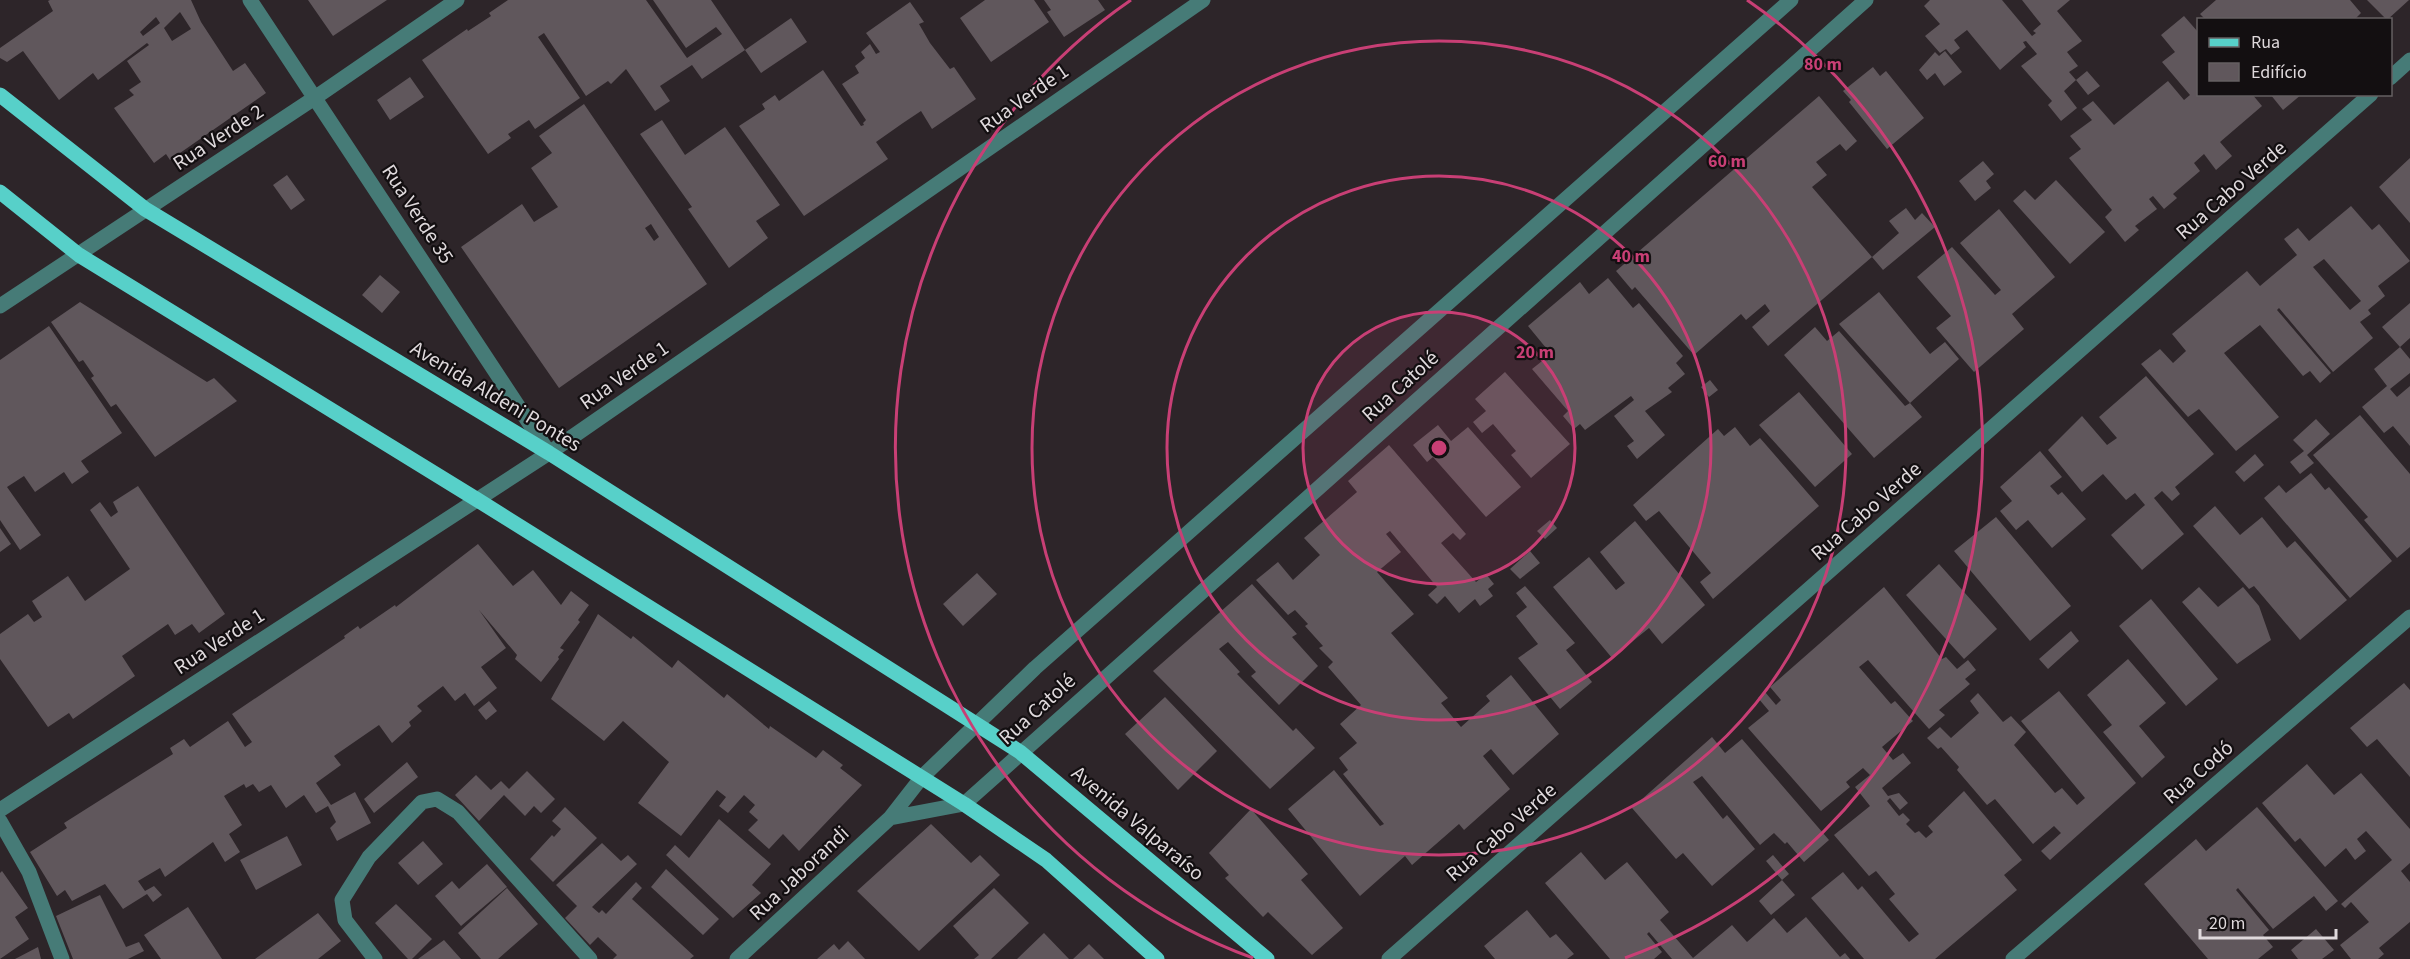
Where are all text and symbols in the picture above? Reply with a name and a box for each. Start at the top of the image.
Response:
legend [2197,18,2392,96]
text: Rua [2251,30,2280,55]
text: 80 m [1804,52,1842,77]
street label: Rua Verde 1 [973,56,1075,140]
text: Edifício [2251,60,2307,85]
street label: Rua Verde 2 [167,96,269,178]
street label: Rua Cabo Verde [2169,133,2293,247]
text: 60 m [1708,149,1746,174]
street label: Rua Verde 35 [375,158,461,270]
text: 40 m [1612,244,1650,269]
street label: Avenida Aldeni Pontes [405,333,587,459]
street label: Rua Verde 1 [573,333,675,417]
text: 20 m [1516,340,1554,365]
street label: Rua Catolé [1355,343,1445,429]
centre of rings [1429,438,1449,458]
street label: Rua Cabo Verde [1804,454,1928,568]
street label: Rua Verde 1 [168,600,270,682]
street label: Rua Catolé [992,666,1082,752]
street label: Rua Codó [2156,733,2240,811]
street label: Avenida Valparaíso [1065,758,1211,888]
street label: Rua Cabo Verde [1439,775,1563,889]
street label: Rua Jaborandi [742,819,856,927]
scale bar [2200,902,2336,940]
text: 20 m [2209,911,2245,936]

